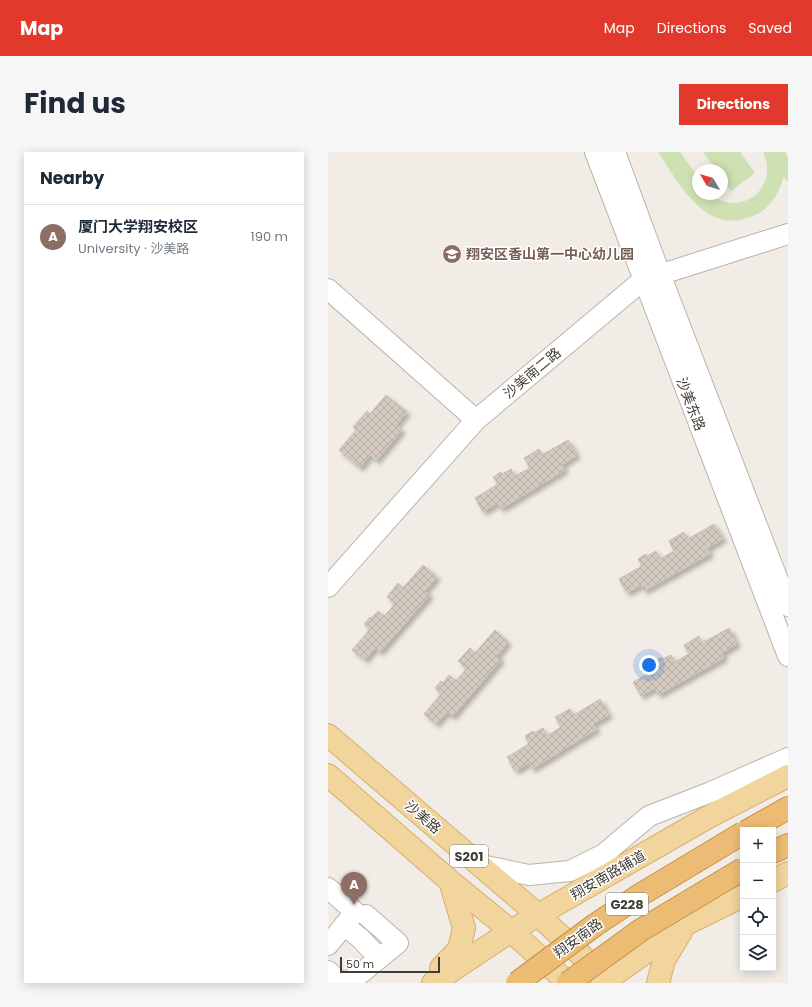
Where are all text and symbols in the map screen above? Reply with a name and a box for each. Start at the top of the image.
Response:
text: Map [20,15,63,42]
text: Map [604,18,635,38]
text: Directions [657,18,726,38]
text: Saved [748,18,792,38]
text: Find us [24,84,126,123]
button: Directions [679,84,788,125]
north arrow [692,164,728,200]
text: Nearby [40,166,104,190]
text: 厦门大学翔安校区 [78,216,198,237]
text: A [48,227,58,246]
text: 190 m [251,227,288,246]
text: University · 沙美路 [78,239,189,258]
school or university icon: 翔安区香山第一中心幼儿园 [441,243,463,265]
place label: 翔安区香山第一中心幼儿园 [466,244,634,264]
street label: 沙美南二路 [499,343,565,403]
street label: 沙美东路 [672,374,710,434]
your location [639,655,659,675]
street label: 沙美路 [401,796,445,838]
map controls [740,827,776,971]
button: + [740,827,776,863]
road number: S201 [450,845,488,867]
street label: 翔安南路辅道 [567,845,649,905]
button: − [740,863,776,899]
pin: A [341,872,367,905]
road number: G228 [606,893,648,915]
button: locate [740,899,776,935]
street label: 翔安南路 [549,913,607,963]
button: layers [740,935,776,971]
scale bar [340,955,440,974]
text: 50 m [346,956,374,972]

